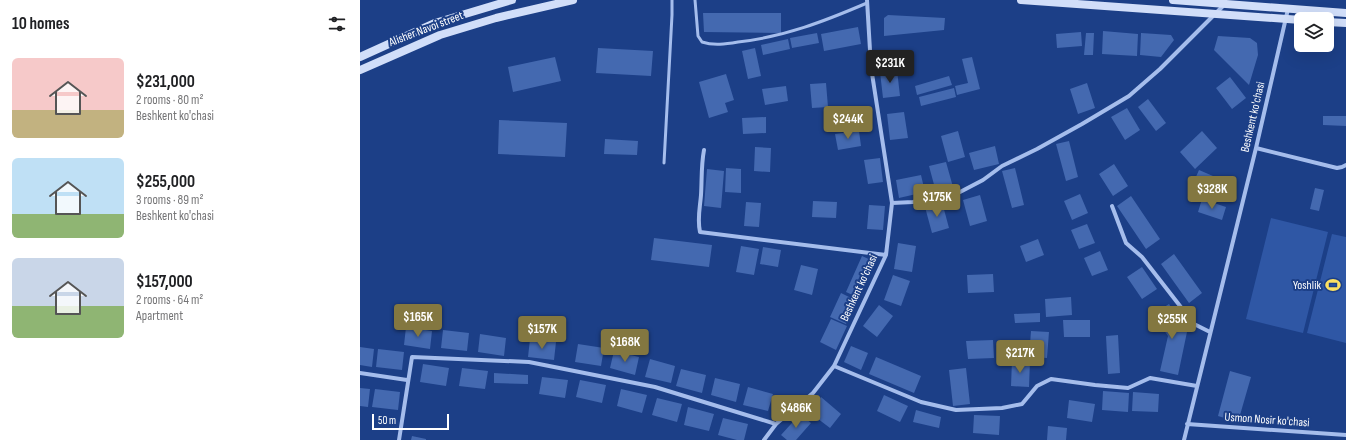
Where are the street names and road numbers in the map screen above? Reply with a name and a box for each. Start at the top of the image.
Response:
street label: Alisher Navoi street [386,8,466,50]
street label: Beshkent ko'chasi [1238,80,1268,154]
street label: Beshkent ko'chasi [837,252,881,324]
street label: Usmon Nosir ko'chasi [1224,410,1310,430]

